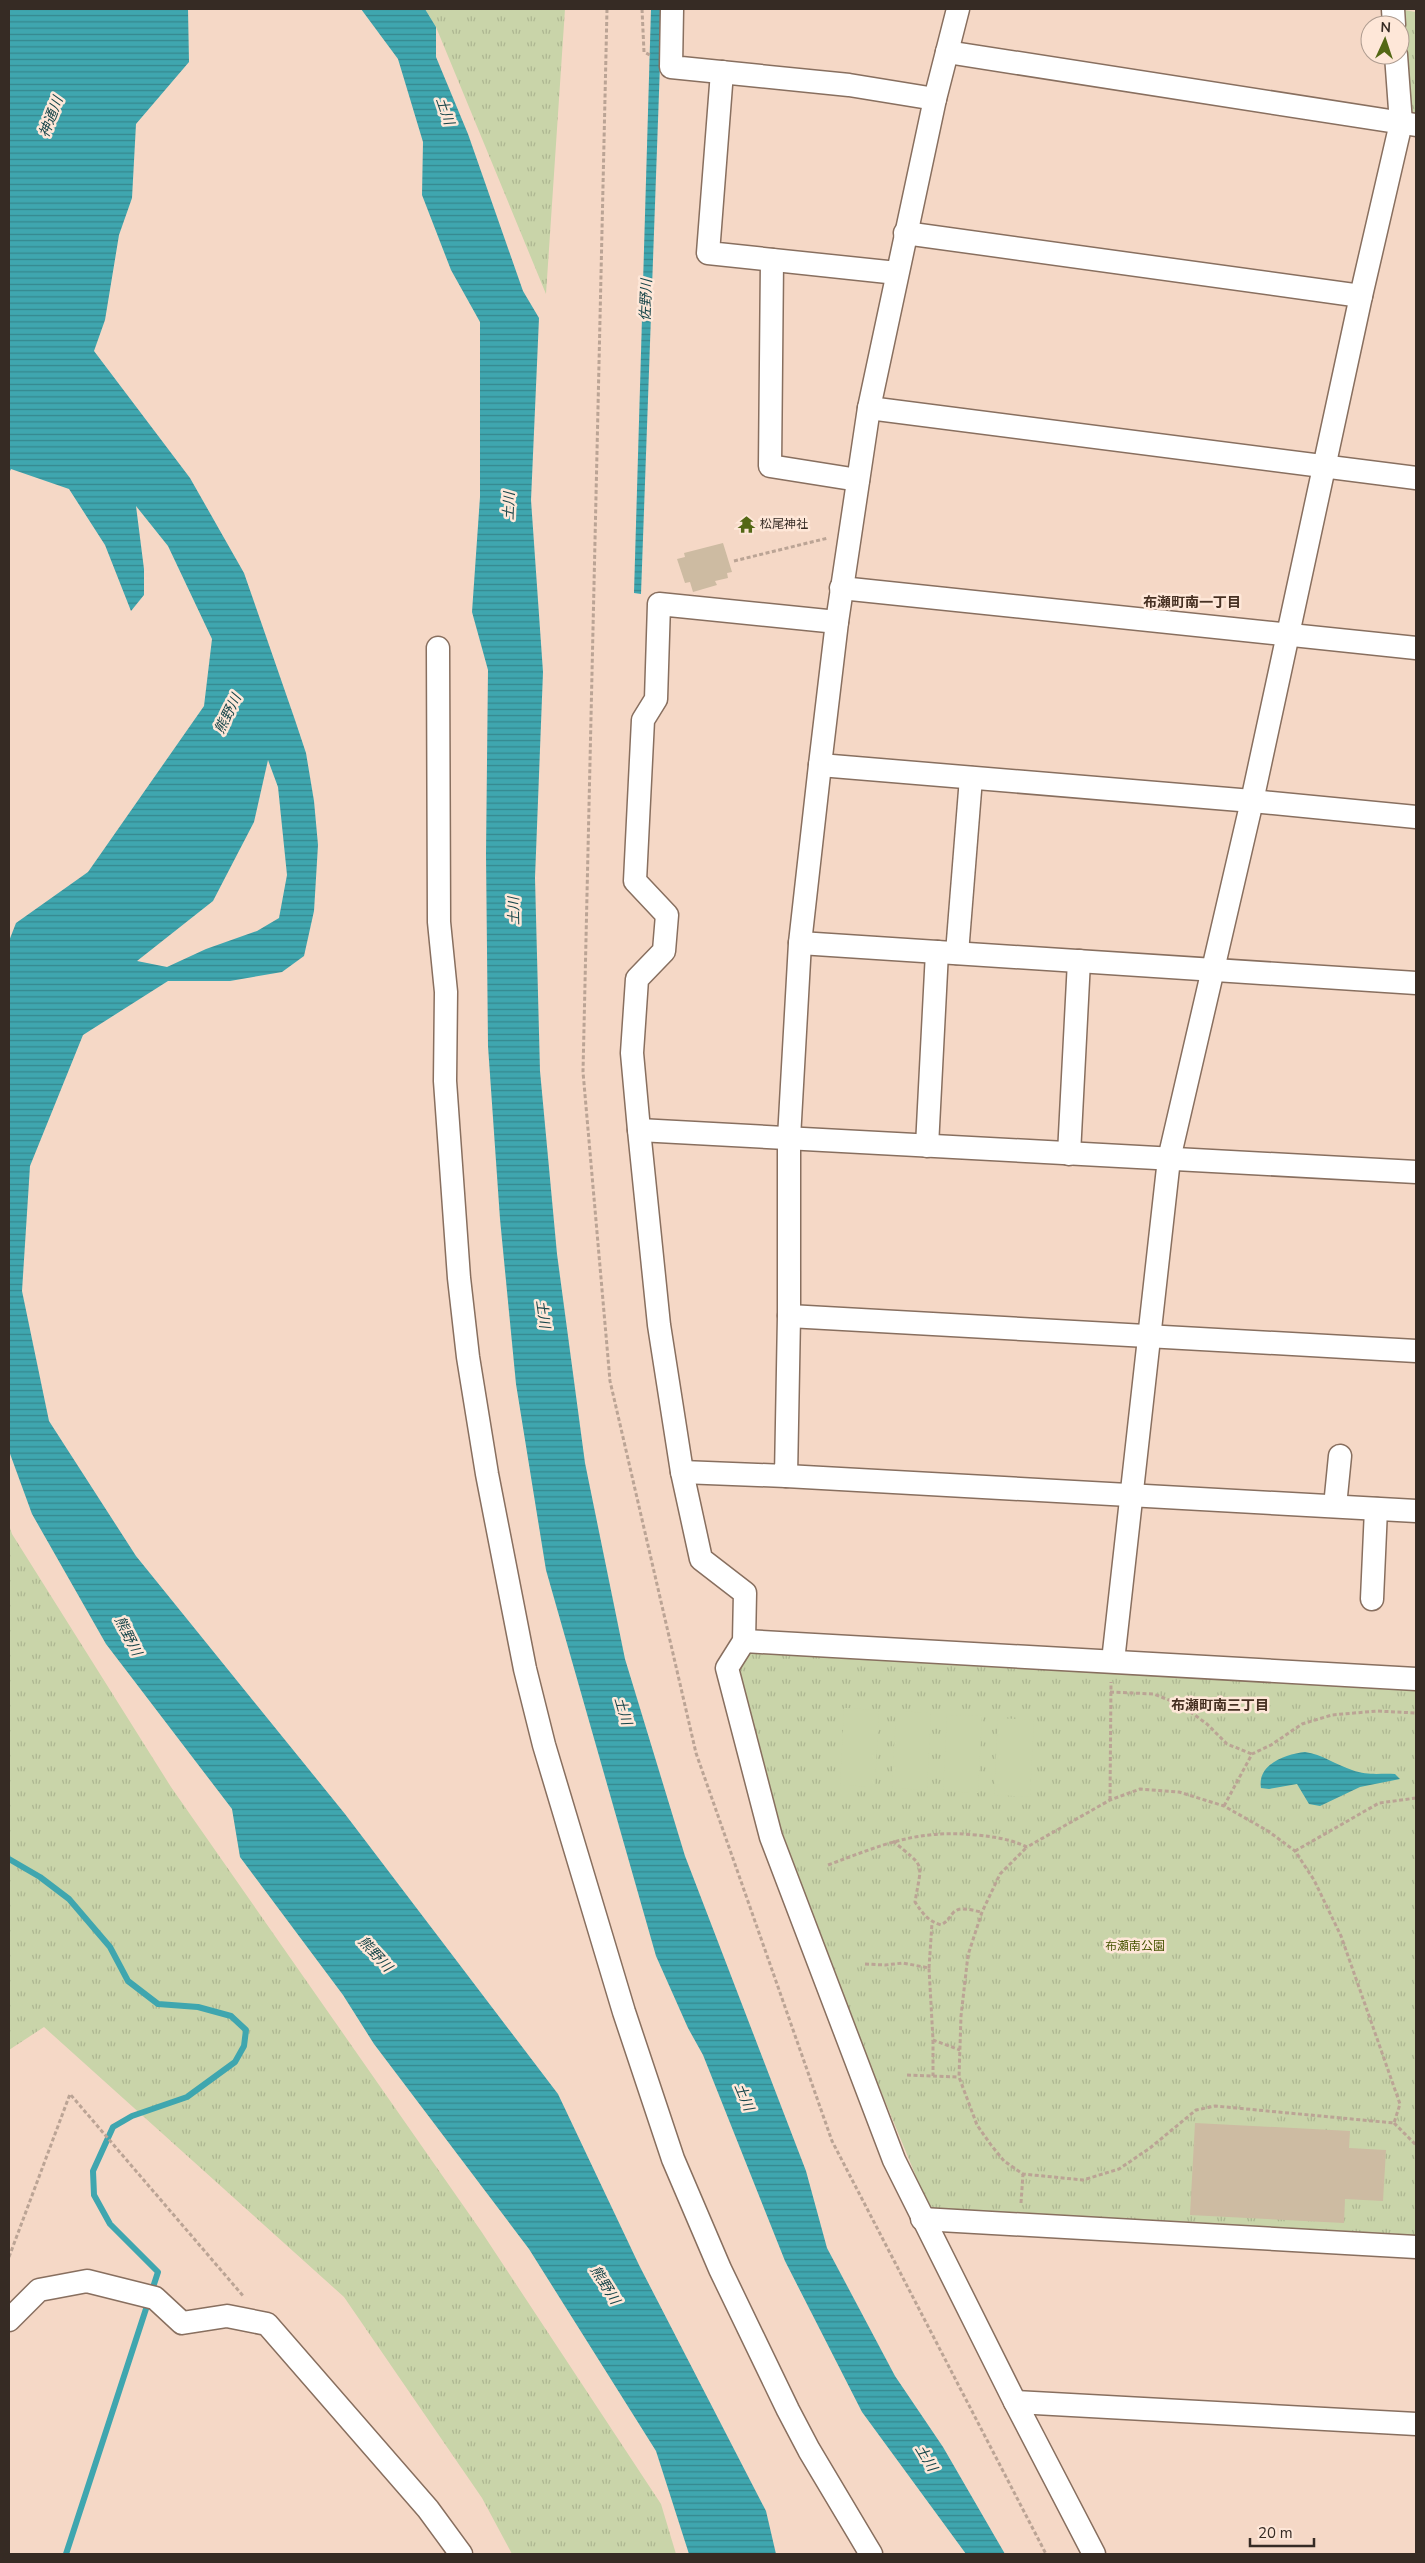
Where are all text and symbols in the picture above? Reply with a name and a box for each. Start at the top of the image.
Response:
north arrow [1360,15,1410,65]
text: N [1380,18,1391,37]
water label: 神通川 [35,92,68,140]
water label: 土川 [431,95,459,129]
water label: 佐野川 [636,277,656,321]
water label: 土川 [499,490,519,520]
temple icon: 松尾神社 [736,514,756,534]
place label: 松尾神社 [760,516,808,532]
district label: 布瀬町南一丁目 [1143,593,1241,612]
water label: 熊野川 [210,689,247,737]
water label: 土川 [504,895,524,925]
water label: 土川 [532,1299,555,1331]
water label: 熊野川 [110,1613,147,1661]
water label: 土川 [610,1695,637,1729]
district label: 布瀬町南三丁目 [1171,1696,1269,1715]
water label: 熊野川 [354,1932,398,1977]
park label: 布瀬南公園 [1105,1938,1165,1954]
water label: 土川 [730,2080,759,2115]
water label: 熊野川 [586,2262,625,2310]
water label: 土川 [911,2441,942,2477]
scale bar [1250,2516,1314,2548]
text: 20 m [1258,2523,1293,2543]

